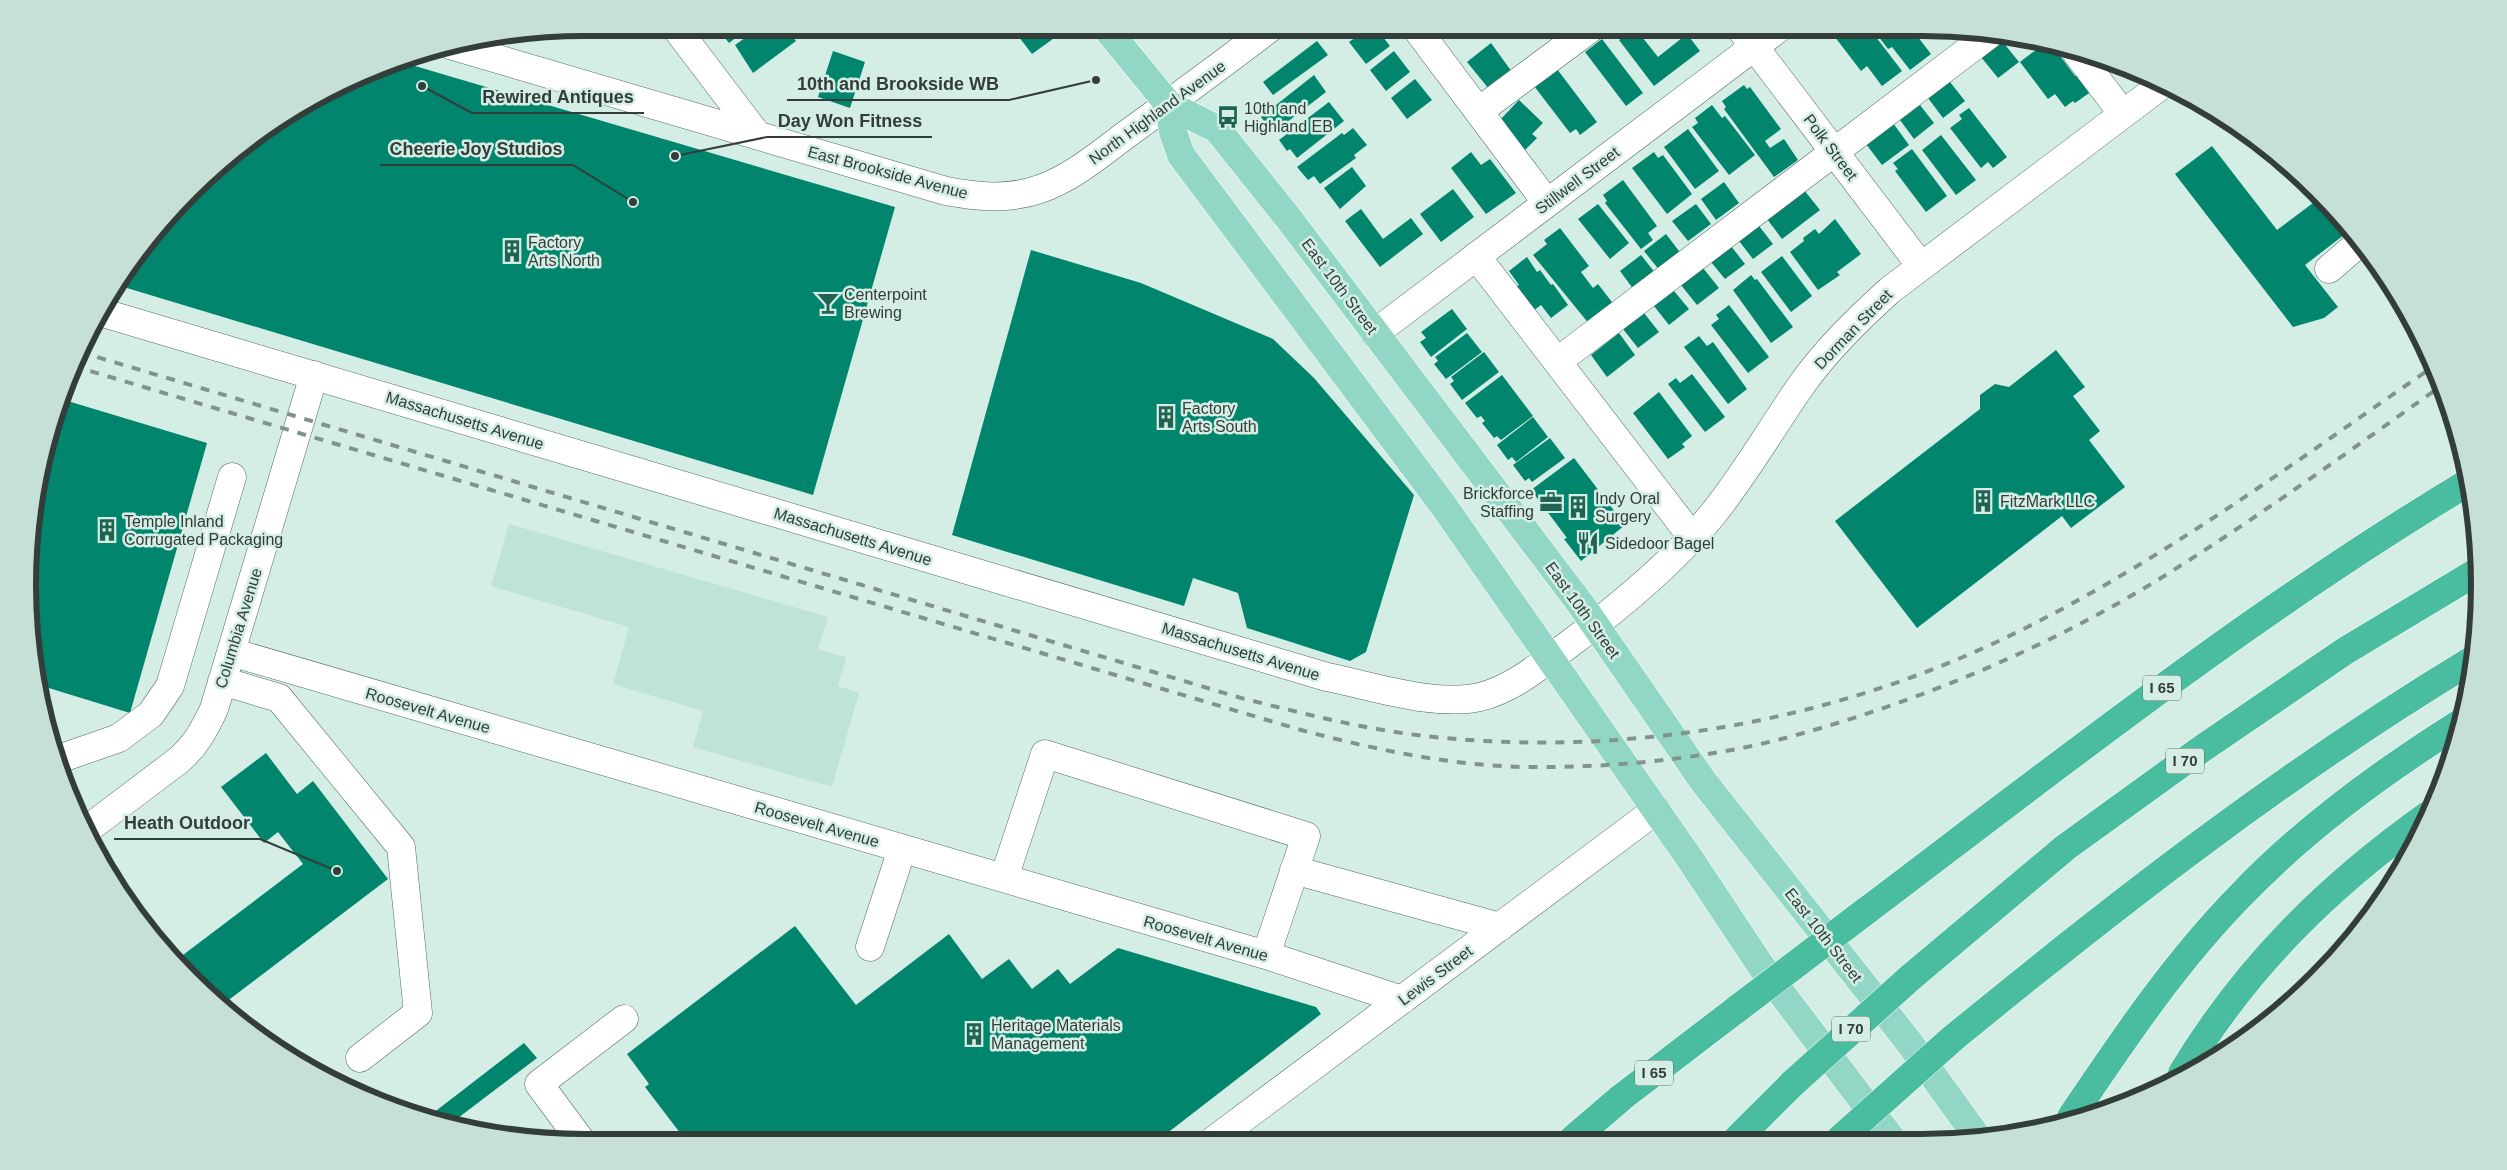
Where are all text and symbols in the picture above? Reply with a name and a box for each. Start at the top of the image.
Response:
street label: North Highland Avenue [1086,57,1229,168]
callout: 10th and Brookside WB [787,67,1009,100]
text: 10th and Brookside WB [797,74,999,94]
callout: Rewired Antiques [472,80,644,113]
text: Rewired Antiques [482,87,634,107]
place label: 10th and Highland EB [1244,100,1333,135]
callout: Day Won Fitness [767,104,932,137]
bus stop icon: 10th and Highland EB [1215,104,1241,130]
text: Day Won Fitness [778,111,922,131]
street label: Polk Street [1800,111,1861,184]
callout: Cheerie Joy Studios [380,132,573,165]
text: Cheerie Joy Studios [389,139,563,159]
street label: East Brookside Avenue [806,143,970,202]
street label: Stillwell Street [1532,143,1623,217]
place label: Factory Arts North [528,234,600,269]
street label: East 10th Street [1298,235,1381,338]
building icon: Factory Arts North [499,238,525,264]
place label: Centerpoint Brewing [844,286,927,321]
street label: Dorman Street [1811,286,1896,373]
bar icon: Centerpoint Brewing [815,290,841,316]
street label: Massachusetts Avenue [384,388,546,453]
place label: Factory Arts South [1182,400,1257,435]
building icon: Factory Arts South [1153,404,1179,430]
place label: Brickforce Staffing [1463,485,1534,520]
building icon: FitzMark LLC [1970,488,1996,514]
office icon: Brickforce Staffing [1538,489,1564,515]
place label: Indy Oral Surgery [1595,490,1660,525]
place label: FitzMark LLC [2000,493,2095,510]
building icon: Indy Oral Surgery [1565,494,1591,520]
street label: Massachusetts Avenue [772,504,934,569]
place label: Temple Inland Corrugated Packaging [124,513,283,548]
building icon: Temple Inland Corrugated Packaging [94,517,120,543]
restaurant icon: Sidedoor Bagel [1575,530,1601,556]
place label: Sidedoor Bagel [1605,535,1714,552]
street label: East 10th Street [1542,559,1624,662]
street label: Columbia Avenue [212,566,265,690]
street label: Massachusetts Avenue [1160,619,1322,684]
road number: I 65 [2143,676,2181,700]
street label: Roosevelt Avenue [364,685,492,736]
road number: I 70 [2166,748,2204,774]
street label: Roosevelt Avenue [753,799,881,850]
callout: Heath Outdoor [114,806,260,839]
text: Heath Outdoor [124,813,250,833]
street label: East 10th Street [1782,885,1866,986]
street label: Roosevelt Avenue [1142,913,1270,964]
street label: Lewis Street [1395,942,1476,1009]
road number: I 70 [1832,1016,1870,1042]
place label: Heritage Materials Management [991,1017,1121,1052]
building icon: Heritage Materials Management [961,1021,987,1047]
road number: I 65 [1635,1060,1673,1086]

